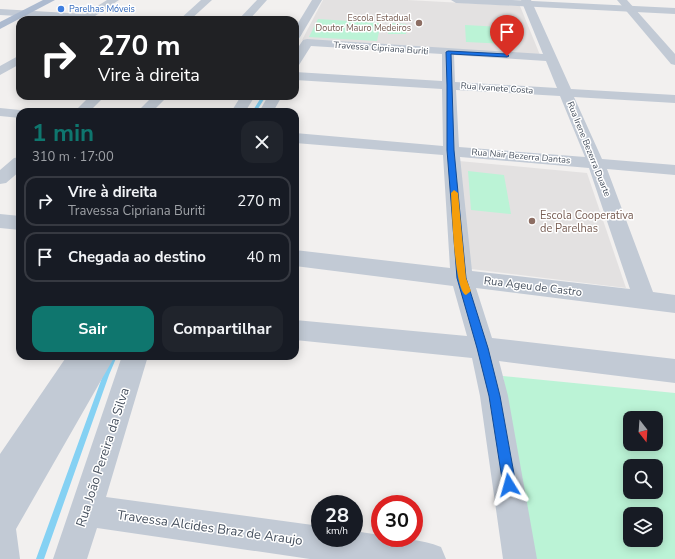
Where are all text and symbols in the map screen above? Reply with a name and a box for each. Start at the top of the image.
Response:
place label: Parelhas Móveis [69,3,135,15]
marker: Parelhas Móveis [56,4,66,14]
place label: Escola Estadual Doutor Mauro Medeiros [316,12,411,34]
pin [490,15,524,56]
marker: Escola Estadual Doutor Mauro Medeiros [414,18,424,28]
icon: arrive [496,21,518,43]
text: 270 m [98,27,181,65]
icon: right [32,32,84,84]
street label: Travessa Cipriana Buriti [333,39,429,57]
text: Vire à direita [98,63,200,87]
street label: Rua Ivanete Costa [460,79,534,97]
street label: Rua Irene Bezerra Duarte [564,100,614,199]
text: 1 min [32,117,94,149]
button: close [241,121,283,163]
street label: Rua Nair Bezerra Dantas [471,146,571,166]
text: 310 m · 17:00 [32,148,114,166]
text: Vire à direita [68,182,157,202]
icon: right [34,190,56,212]
text: 270 m [237,191,281,211]
text: Travessa Cipriana Buriti [68,202,205,220]
place label: Escola Cooperativa de Parelhas [540,208,634,236]
marker: Escola Cooperativa de Parelhas [527,216,537,226]
icon: arrive [34,246,56,268]
text: Chegada ao destino [68,247,206,267]
text: 40 m [246,247,281,267]
street label: Rua Ageu de Castro [483,273,583,300]
button: Sair [32,306,154,352]
button: Compartilhar [162,306,283,352]
street label: Rua João Pereira da Silva [72,385,134,529]
north arrow [623,411,663,451]
map controls [623,411,663,547]
button: search [623,459,663,499]
position arrow [488,464,530,506]
speed limit sign: 30 [371,495,423,547]
text: 28 [325,502,349,529]
street label: Travessa Alcides Braz de Araujo [116,506,304,550]
button: layers [623,507,663,547]
text: km/h [326,524,348,538]

